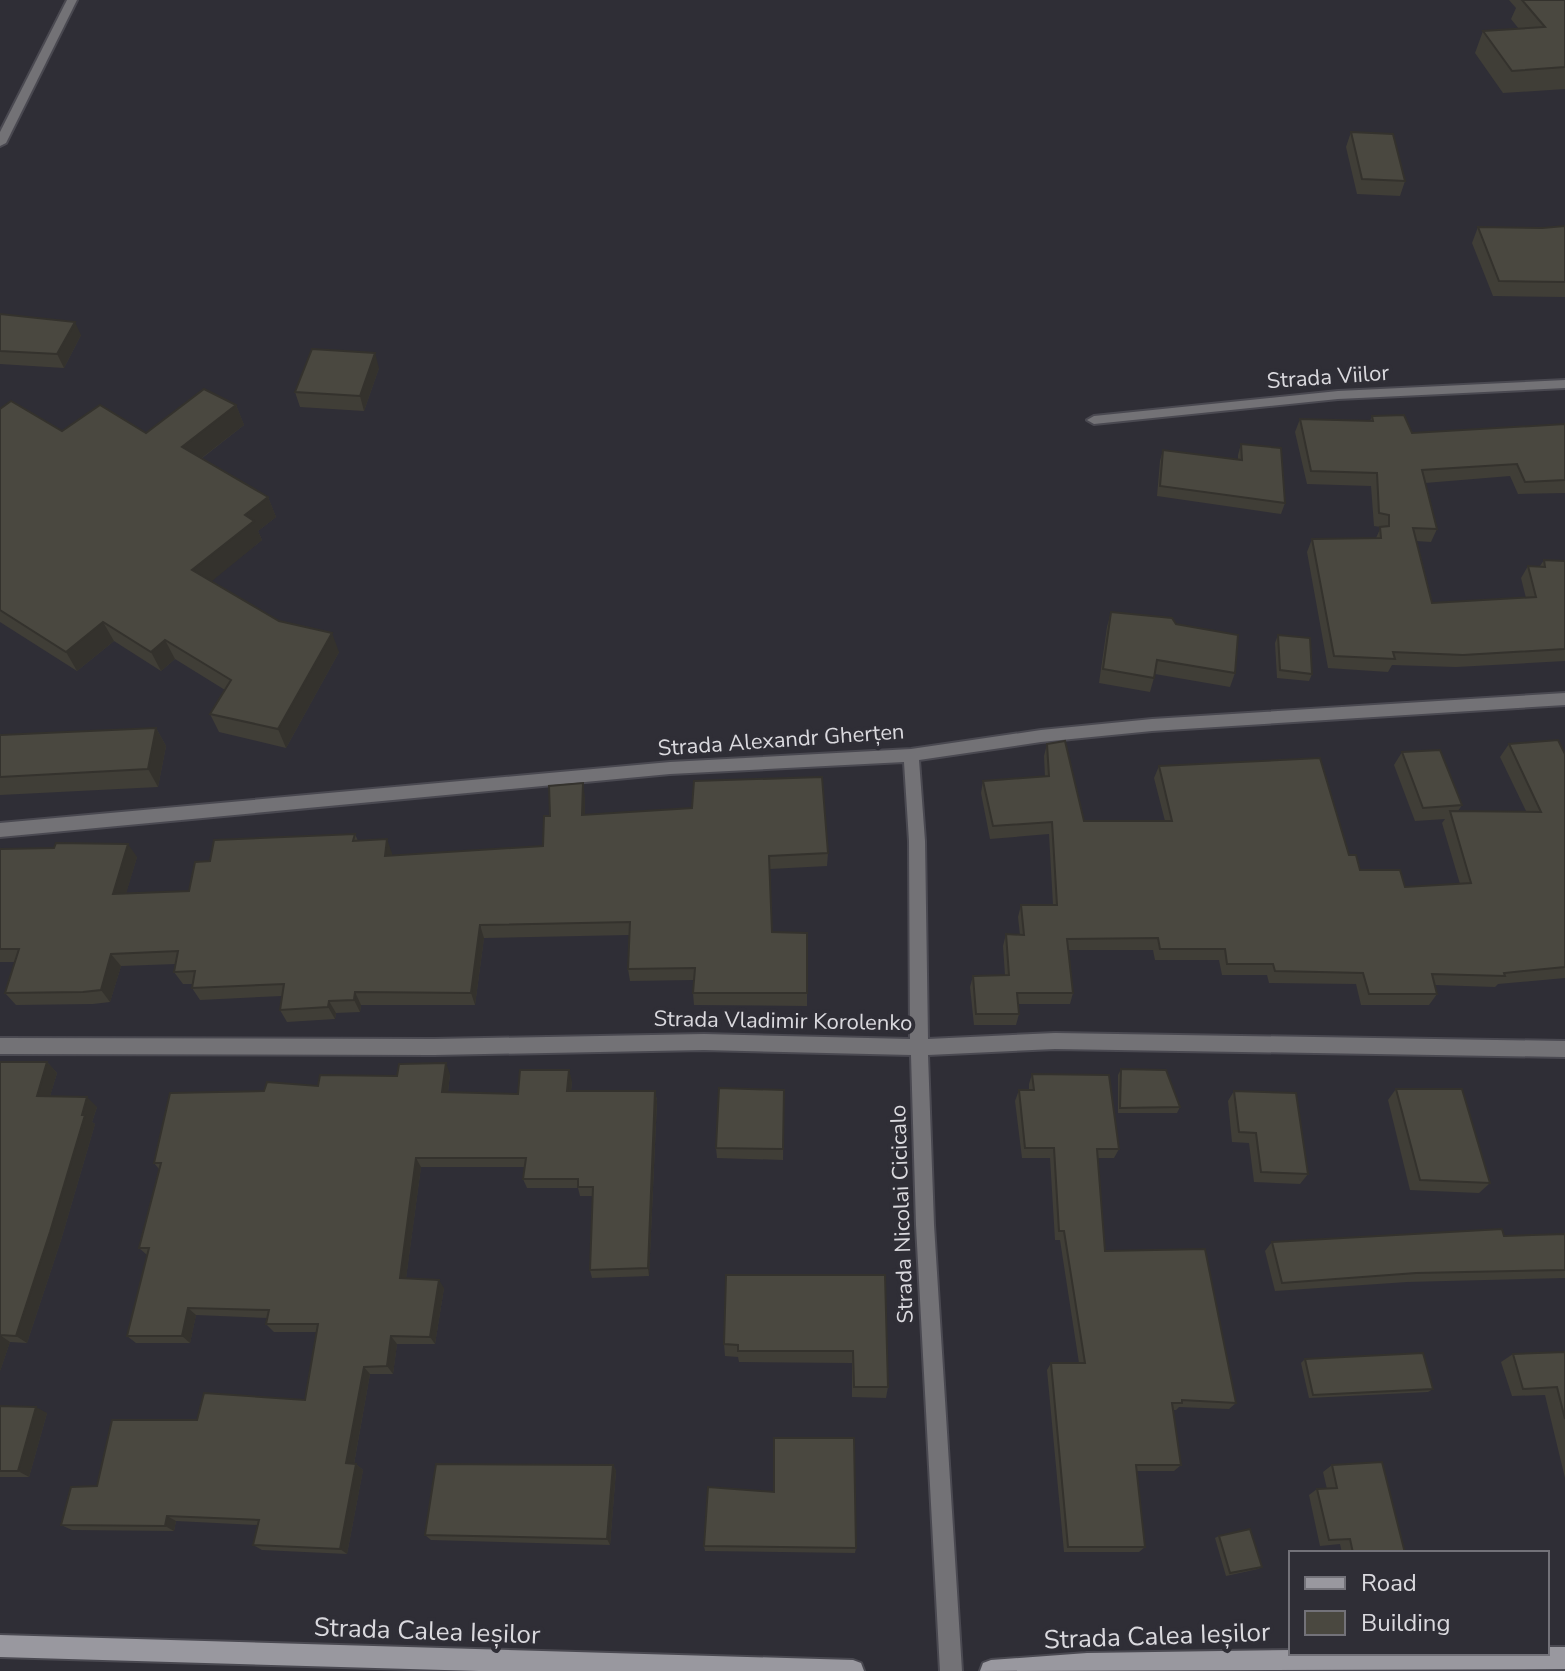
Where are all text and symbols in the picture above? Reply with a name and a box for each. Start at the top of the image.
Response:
street label: Strada Viilor [1266,358,1390,396]
street label: Strada Alexandr Gherțen [657,716,905,764]
street label: Strada Vladimir Korolenko [653,1004,913,1038]
street label: Strada Nicolai Cicicalo [883,1104,921,1324]
legend [1289,1551,1549,1655]
text: Road [1361,1567,1417,1599]
text: Building [1361,1607,1451,1639]
street label: Strada Calea Ieșilor [313,1610,542,1652]
street label: Strada Calea Ieșilor [1043,1615,1272,1657]

